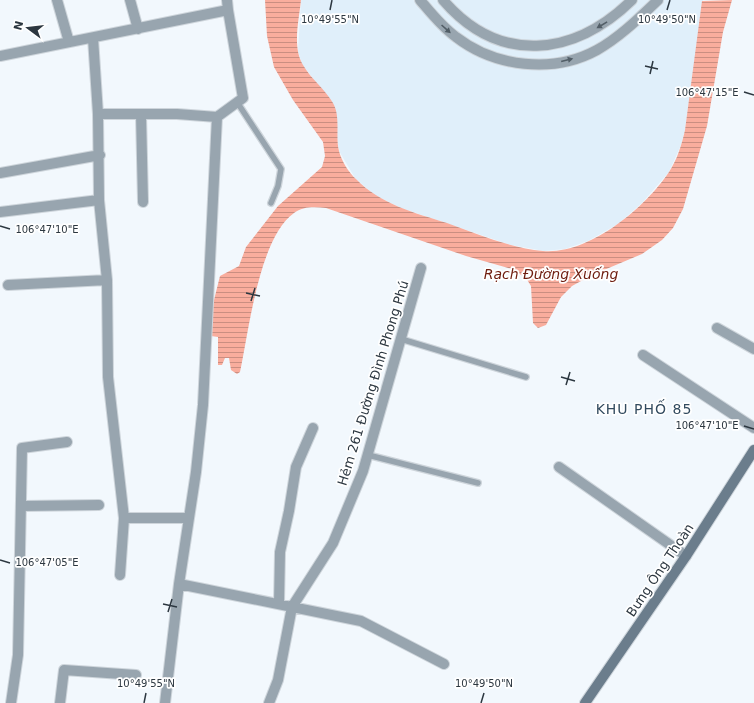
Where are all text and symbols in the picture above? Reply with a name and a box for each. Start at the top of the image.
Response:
north arrow [8,8,48,48]
text: 10°49'55"N [301,14,359,25]
text: 10°49'50"N [638,14,696,25]
text: N [11,19,26,32]
one-way arrow [596,21,608,28]
one-way arrow [441,24,452,33]
one-way arrow [561,57,573,63]
text: 106°47'15"E [675,87,739,98]
text: 106°47'10"E [15,224,79,235]
water label: Rạch Đường Xuống [484,266,618,282]
street label: Hẻm 261 Đường Đình Phong Phú [335,279,411,487]
district label: KHU PHỐ 85 [596,399,692,417]
text: 106°47'10"E [675,420,739,431]
street label: Bưng Ông Thoàn [623,521,697,619]
text: 106°47'05"E [15,557,79,568]
text: 10°49'55"N [117,678,175,689]
text: 10°49'50"N [455,678,513,689]

